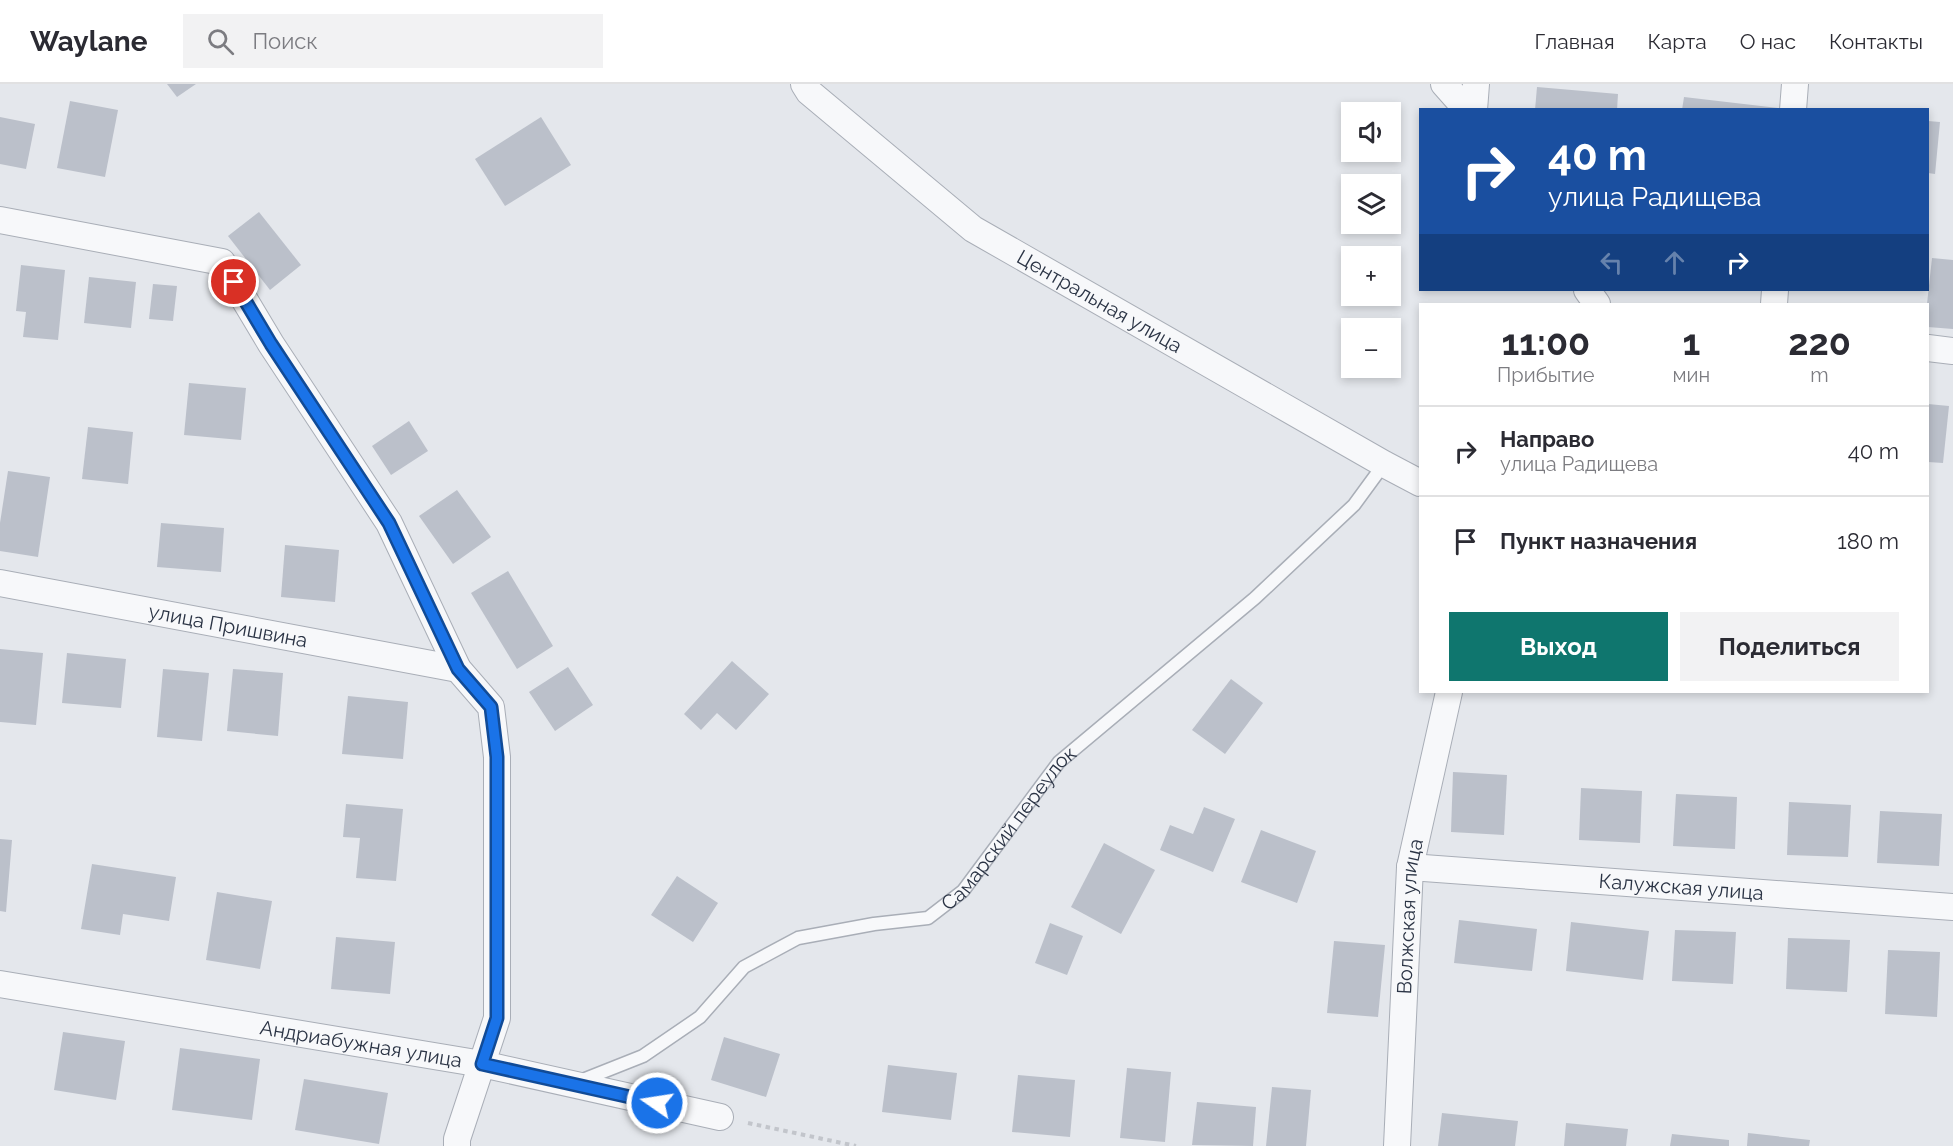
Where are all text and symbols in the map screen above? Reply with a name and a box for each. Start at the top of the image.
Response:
search box [183,14,603,68]
text: Waylane [30,25,147,58]
icon: search [204,25,237,58]
text: Поиск [252,28,318,54]
text: Главная [1535,29,1615,54]
text: Карта [1648,29,1707,54]
text: О нас [1740,29,1796,54]
text: Контакты [1829,29,1923,54]
map controls [1341,102,1401,378]
button: sound [1341,102,1401,162]
text: 40 m [1548,131,1647,180]
icon: right [1449,132,1527,210]
button: layers [1341,174,1401,234]
text: улица Радищева [1548,181,1762,212]
street label: Центральная улица [1013,245,1186,358]
button: + [1341,246,1401,306]
icon: left [1595,246,1628,279]
icon: ahead [1658,246,1691,279]
icon: right [1721,246,1754,279]
pin [208,256,259,307]
icon: arrive [217,265,250,298]
button: − [1341,318,1401,378]
text: 11:00 [1501,321,1590,363]
text: 1 [1682,321,1700,363]
text: 220 [1788,321,1851,363]
text: Прибытие [1497,363,1594,387]
text: мин [1673,363,1710,387]
text: m [1810,363,1829,387]
text: Направо [1500,426,1594,452]
icon: right [1449,435,1482,468]
text: 40 m [1848,438,1899,464]
text: улица Радищева [1500,452,1658,476]
icon: arrive [1449,525,1482,558]
text: Пункт назначения [1500,528,1697,554]
text: 180 m [1837,528,1899,554]
street label: улица Пришвина [146,599,310,653]
button: Выход [1449,612,1668,681]
button: Поделиться [1680,612,1899,681]
street label: Самарский переулок [936,741,1081,915]
street label: Волжская улица [1392,836,1428,995]
street label: Калужская улица [1598,869,1765,905]
street label: Андриабужная улица [258,1015,464,1073]
position arrow [625,1071,689,1135]

